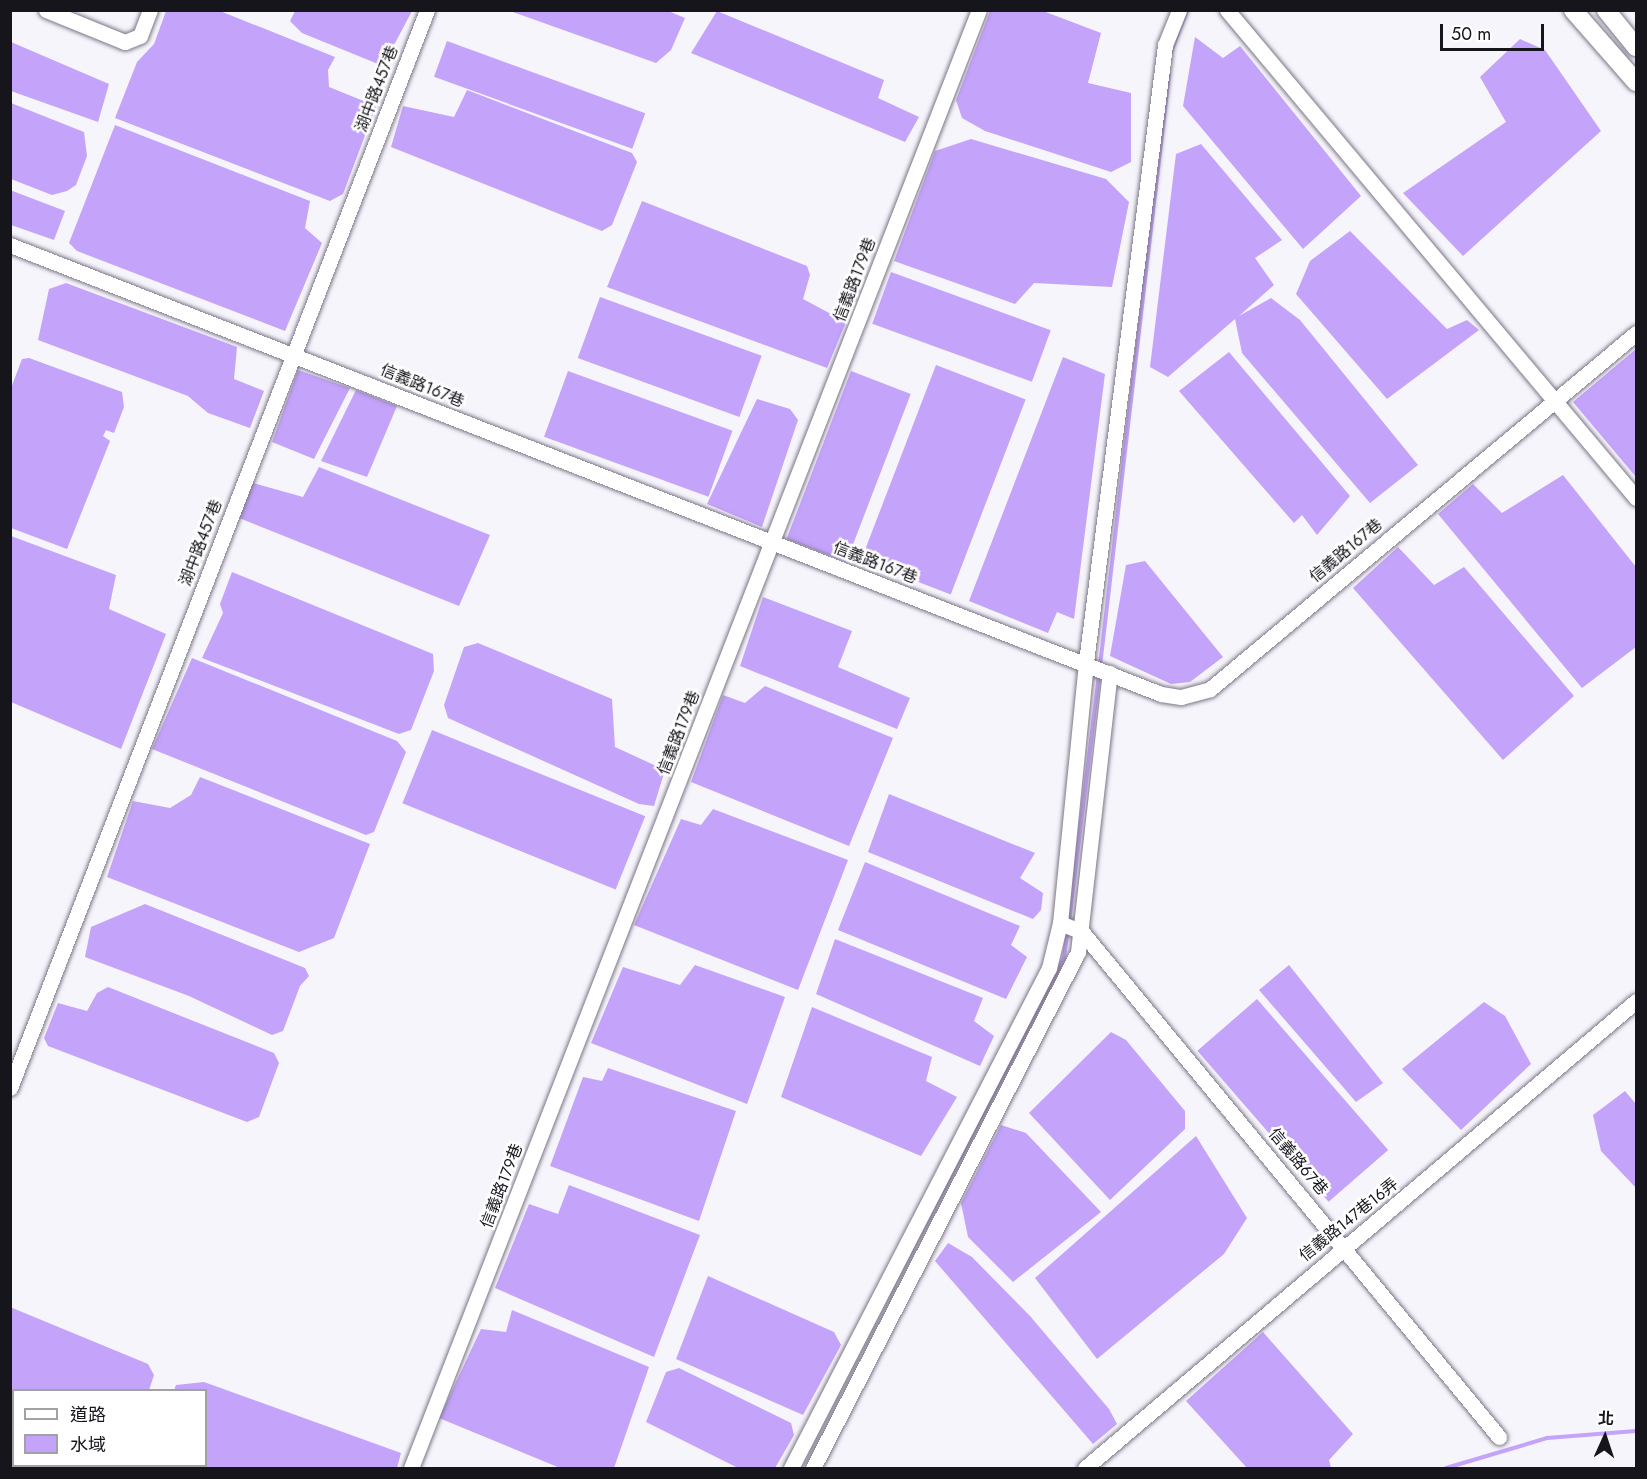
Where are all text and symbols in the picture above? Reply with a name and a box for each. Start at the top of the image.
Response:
scale bar [1443,12,1546,50]
text: 50 m [1451,21,1491,47]
street label: 湖中路457巷 [352,43,402,135]
street label: 信義路179巷 [830,235,880,325]
street label: 信義路167巷 [377,360,467,412]
street label: 湖中路457巷 [176,497,226,589]
street label: 信義路167巷 [1306,515,1386,587]
street label: 信義路167巷 [830,538,920,588]
street label: 信義路179巷 [654,688,704,778]
street label: 信義路67巷 [1264,1125,1332,1199]
street label: 信義路179巷 [477,1141,527,1231]
street label: 信義路147巷16弄 [1296,1174,1402,1266]
legend [12,1389,207,1467]
text: 道路 [70,1402,106,1428]
north arrow [1575,1407,1635,1467]
text: 北 [1597,1407,1615,1430]
text: 水域 [70,1432,106,1458]

